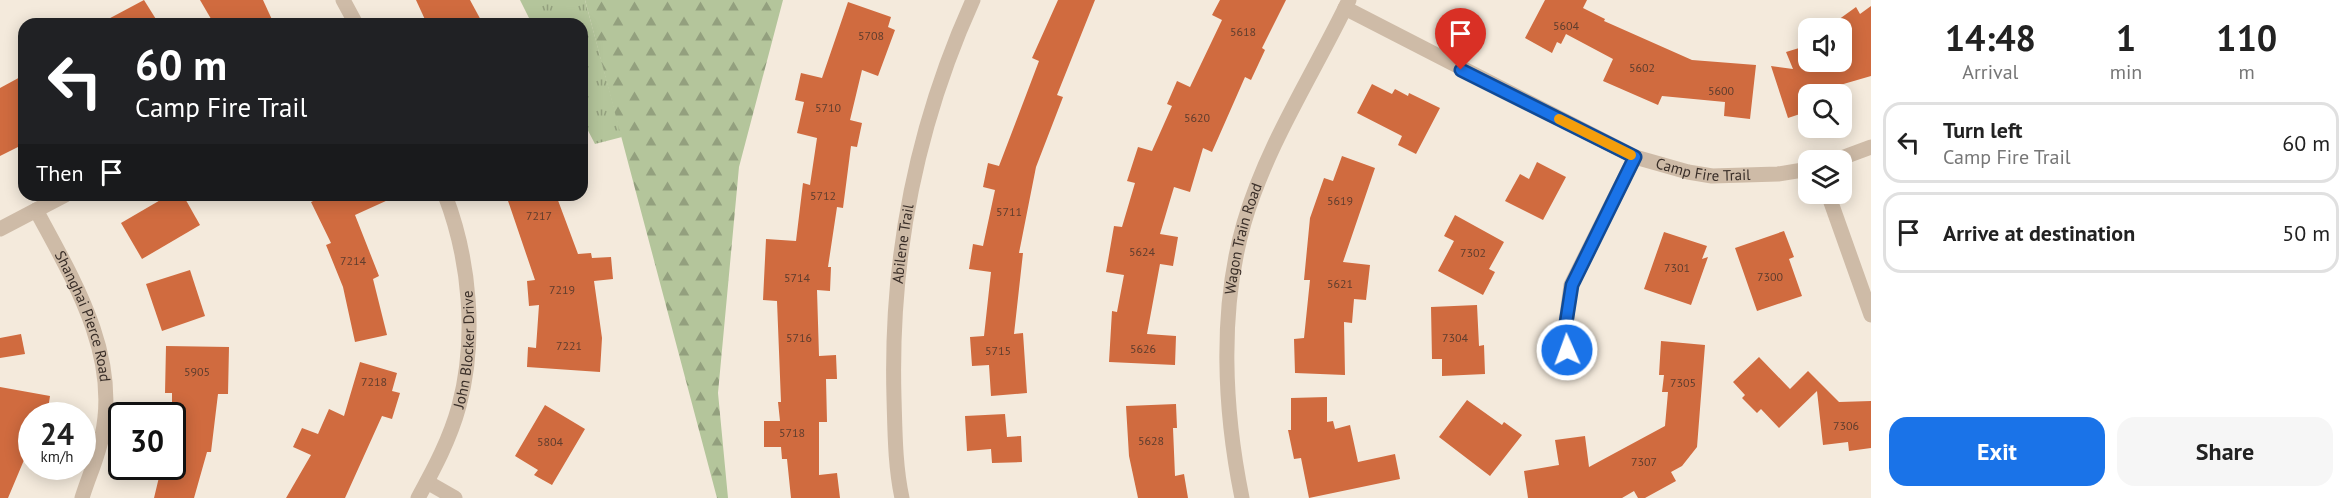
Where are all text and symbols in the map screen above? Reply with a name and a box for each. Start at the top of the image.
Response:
pin [1435,8,1486,70]
text: 14:48 [1945,14,2036,61]
text: 1 [2116,14,2136,61]
text: 110 [2216,14,2277,61]
icon: arrive [1444,17,1477,50]
house number: 5604 [1553,18,1580,33]
map controls [1798,18,1852,204]
button: sound [1798,18,1852,72]
house number: 5618 [1230,24,1256,39]
house number: 5708 [858,28,884,43]
text: 60 m [135,37,227,92]
icon: left [36,42,114,120]
text: Arrival [1962,59,2018,85]
text: min [2110,59,2142,85]
text: m [2239,59,2255,85]
house number: 5602 [1629,60,1655,75]
house number: 5600 [1708,83,1735,98]
button: search [1798,84,1852,138]
text: Camp Fire Trail [135,90,307,124]
house number: 5710 [815,100,842,115]
house number: 5620 [1184,110,1211,125]
text: Turn left [1943,116,2023,144]
icon: left [1892,126,1925,159]
text: 60 m [2282,129,2330,157]
text: Camp Fire Trail [1943,144,2071,170]
button: layers [1798,150,1852,204]
street label: Camp Fire Trail [1654,153,1751,185]
icon: arrive [95,156,128,189]
text: Then [36,159,83,187]
street label: Wagon Train Road [1220,180,1266,295]
house number: 5712 [810,188,836,203]
house number: 5619 [1327,193,1353,208]
street label: Abilene Trail [888,202,918,284]
house number: 5711 [996,204,1022,219]
house number: 7217 [526,208,552,223]
icon: arrive [1892,216,1925,249]
text: Arrive at destination [1943,219,2135,247]
text: 50 m [2282,219,2330,247]
house number: 5624 [1129,244,1156,259]
house number: 7302 [1460,245,1486,260]
street label: Shanghai Pierce Road [51,247,115,383]
house number: 7214 [340,253,367,268]
house number: 7301 [1664,260,1690,275]
house number: 7300 [1757,269,1784,284]
house number: 5714 [784,270,811,285]
house number: 5621 [1327,276,1353,291]
house number: 7219 [549,282,575,297]
street label: John Blocker Drive [449,290,478,411]
position arrow [1535,318,1599,382]
house number: 5716 [786,330,812,345]
house number: 7304 [1442,330,1469,345]
house number: 7221 [556,338,582,353]
house number: 5626 [1130,341,1156,356]
house number: 5715 [985,343,1011,358]
house number: 5905 [184,364,210,379]
house number: 7218 [361,374,387,389]
house number: 7305 [1670,375,1696,390]
speed limit sign: 30 [108,402,186,480]
text: 24 [40,414,74,453]
button: Exit [1889,417,2105,486]
button: Share [2117,417,2333,486]
house number: 7306 [1833,418,1859,433]
house number: 5718 [779,425,805,440]
house number: 5628 [1138,433,1164,448]
house number: 5804 [537,434,564,449]
text: km/h [41,447,73,466]
house number: 7307 [1631,454,1657,469]

